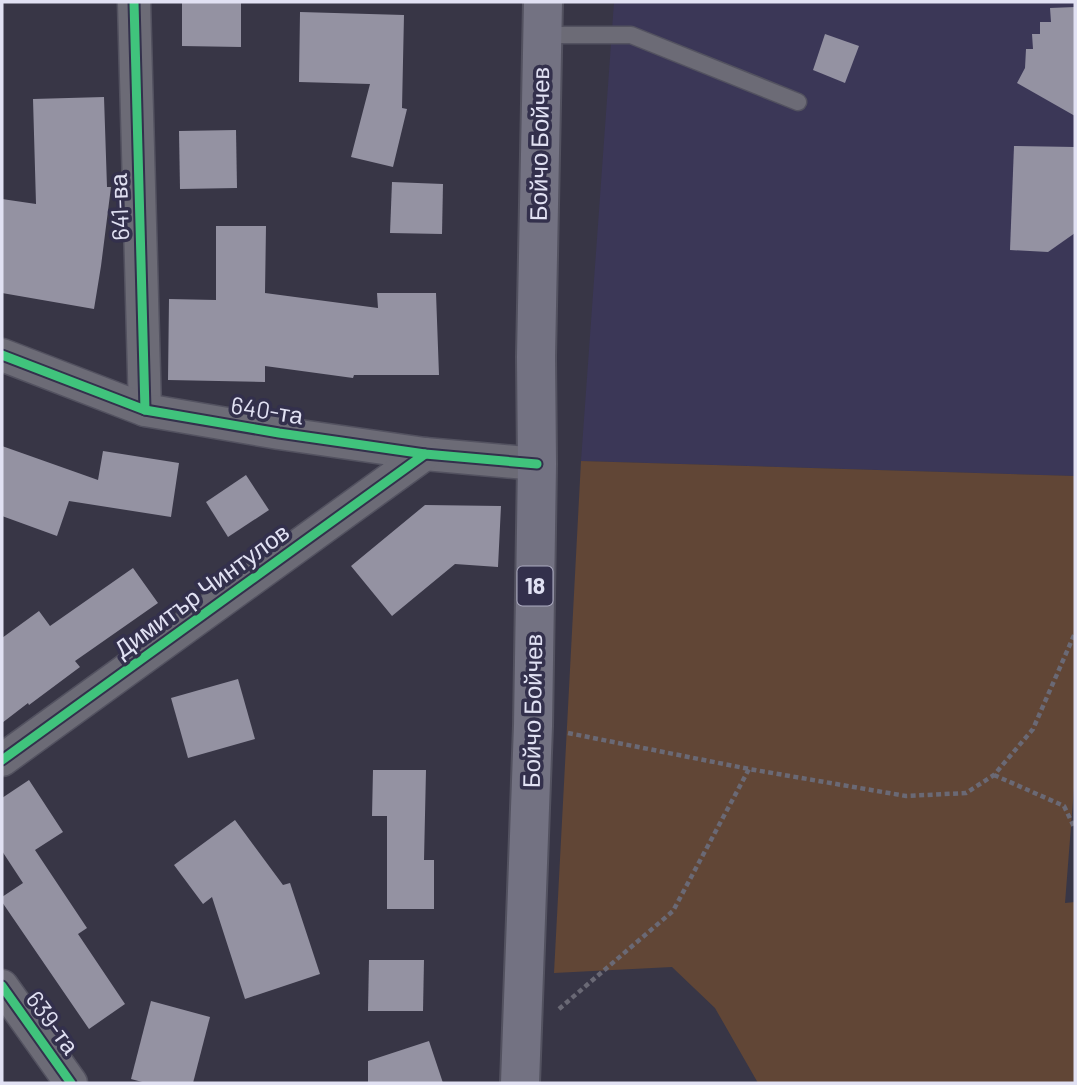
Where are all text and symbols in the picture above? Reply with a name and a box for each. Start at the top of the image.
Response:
street label: Бойчо Бойчев [523,67,554,221]
street label: 641-ва [103,172,134,241]
street label: 640-та [229,390,306,430]
street label: Димитър Чинтулов [108,516,294,663]
road number: 18 [518,566,552,606]
street label: Бойчо Бойчев [516,634,547,788]
street label: 639-та [21,985,86,1060]

